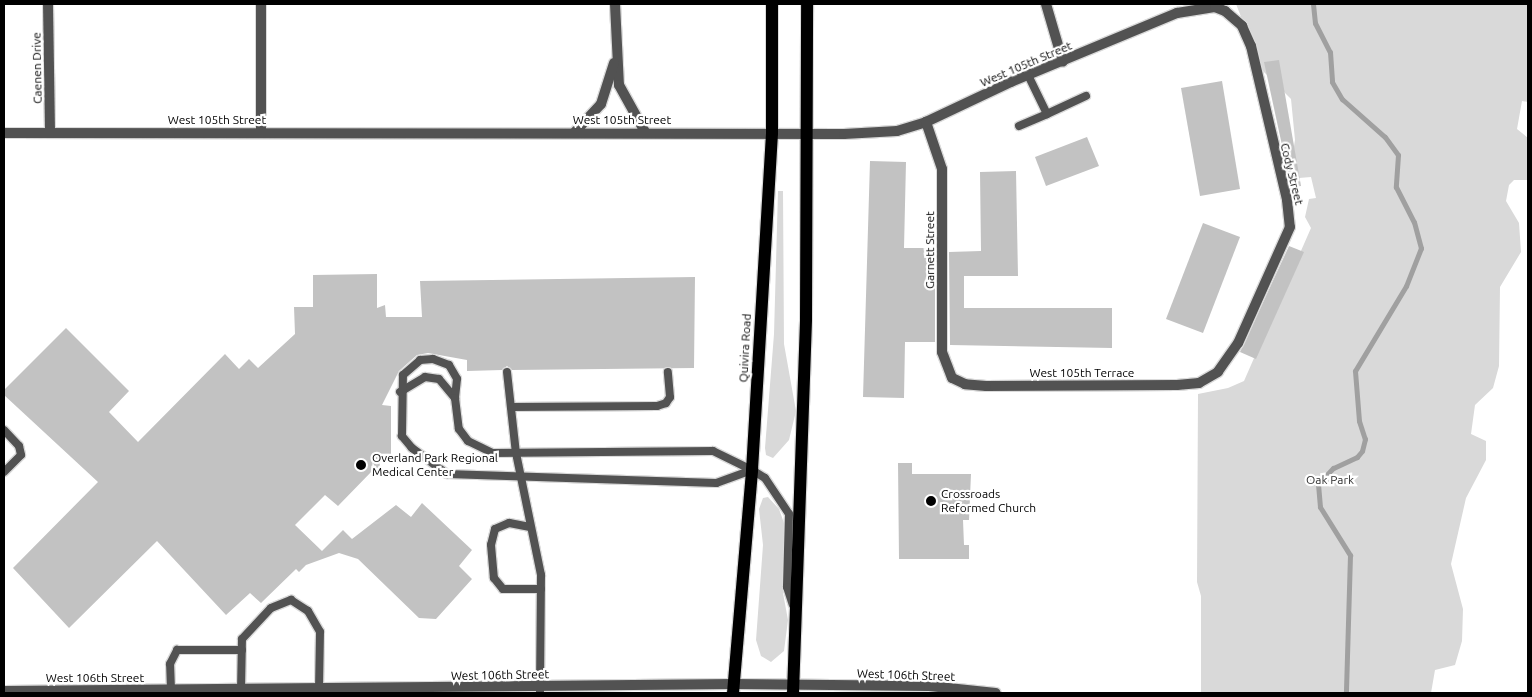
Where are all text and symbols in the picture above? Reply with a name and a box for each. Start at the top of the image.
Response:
street label: Caenen Drive [29,32,45,104]
street label: West 105th Street [978,38,1074,90]
street label: West 105th Street [168,113,266,127]
street label: West 105th Street [573,113,671,127]
street label: Cody Street [1277,141,1307,207]
street label: Garnett Street [923,211,937,289]
street label: Quivira Road [736,313,754,383]
street label: West 105th Terrace [1030,366,1134,380]
place label: Overland Park Regional Medical Center [372,451,498,479]
marker: Overland Park Regional Medical Center [354,458,368,472]
park label: Oak Park [1306,473,1354,487]
place label: Crossroads Reformed Church [941,487,1036,515]
marker: Crossroads Reformed Church [925,495,937,507]
street label: West 106th Street [857,666,955,684]
street label: West 106th Street [451,667,549,683]
street label: West 106th Street [46,671,144,685]

